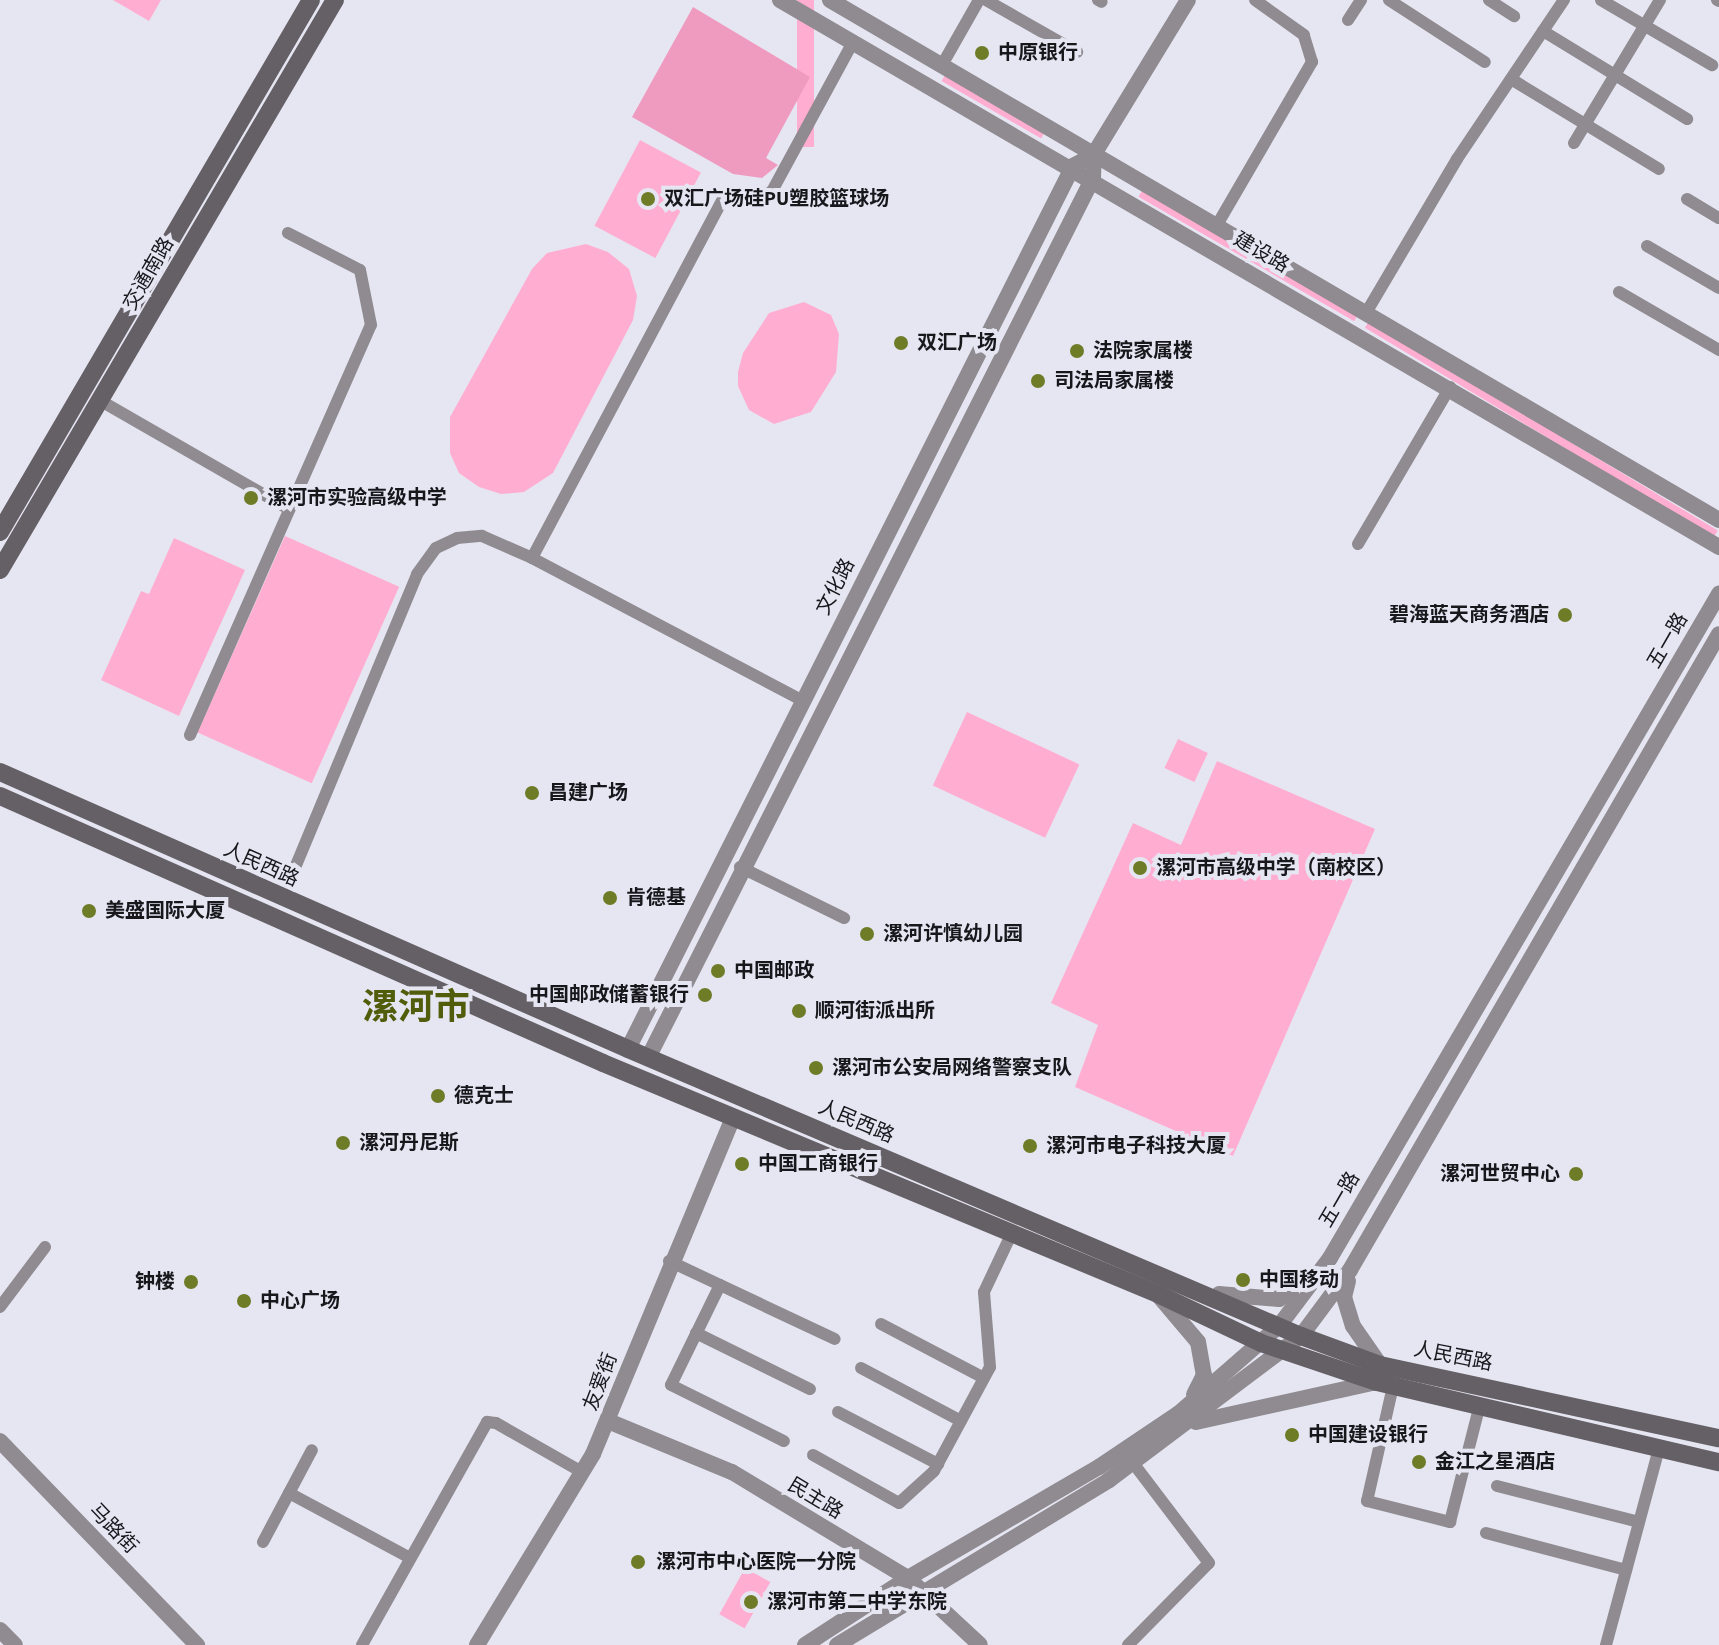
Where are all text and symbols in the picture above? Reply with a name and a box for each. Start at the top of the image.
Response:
place label: 中原银行 [998,41,1078,65]
marker: 中原银行 [973,44,991,62]
place label: 双汇广场硅PU塑胶篮球场 [664,187,889,211]
marker: 双汇广场硅PU塑胶篮球场 [639,190,657,208]
street label: 建设路 [1229,228,1293,278]
street label: 交通南路 [119,233,179,315]
place label: 双汇广场 [917,331,997,355]
marker: 双汇广场 [892,334,910,352]
place label: 法院家属楼 [1093,339,1193,363]
marker: 法院家属楼 [1068,342,1086,360]
place label: 司法局家属楼 [1054,369,1174,393]
marker: 司法局家属楼 [1029,372,1047,390]
place label: 漯河市实验高级中学 [267,486,447,510]
marker: 漯河市实验高级中学 [242,489,260,507]
street label: 文化路 [812,555,860,619]
place label: 碧海蓝天商务酒店 [1389,603,1549,627]
marker: 碧海蓝天商务酒店 [1556,606,1574,624]
street label: 五一路 [1643,609,1693,673]
place label: 昌建广场 [548,781,628,805]
marker: 昌建广场 [523,784,541,802]
street label: 人民西路 [220,838,302,892]
place label: 漯河市高级中学（南校区） [1156,856,1396,880]
marker: 漯河市高级中学（南校区） [1131,859,1149,877]
place label: 肯德基 [626,886,686,910]
marker: 肯德基 [601,889,619,907]
place label: 美盛国际大厦 [105,899,225,923]
marker: 美盛国际大厦 [80,902,98,920]
place label: 漯河许慎幼儿园 [883,922,1023,946]
marker: 漯河许慎幼儿园 [858,925,876,943]
place label: 中国邮政 [734,959,814,983]
marker: 中国邮政 [709,962,727,980]
place label: 中国邮政储蓄银行 [529,983,689,1007]
district label: 漯河市 [362,986,470,1030]
marker: 中国邮政储蓄银行 [696,986,714,1004]
place label: 顺河街派出所 [815,999,935,1023]
marker: 顺河街派出所 [790,1002,808,1020]
place label: 漯河市公安局网络警察支队 [832,1056,1072,1080]
marker: 漯河市公安局网络警察支队 [807,1059,825,1077]
place label: 德克士 [454,1084,514,1108]
marker: 德克士 [429,1087,447,1105]
street label: 人民西路 [814,1095,898,1149]
place label: 漯河丹尼斯 [359,1131,459,1155]
marker: 漯河丹尼斯 [334,1134,352,1152]
place label: 漯河市电子科技大厦 [1046,1134,1226,1158]
marker: 漯河市电子科技大厦 [1021,1137,1039,1155]
place label: 中国工商银行 [758,1152,878,1176]
marker: 中国工商银行 [733,1155,751,1173]
place label: 漯河世贸中心 [1440,1162,1560,1186]
marker: 漯河世贸中心 [1567,1165,1585,1183]
street label: 五一路 [1315,1168,1365,1232]
place label: 中国移动 [1259,1268,1339,1292]
place label: 钟楼 [135,1270,175,1294]
marker: 中国移动 [1234,1271,1252,1289]
marker: 钟楼 [182,1273,200,1291]
place label: 中心广场 [260,1289,340,1313]
marker: 中心广场 [235,1292,253,1310]
street label: 人民西路 [1411,1338,1495,1376]
street label: 友爱街 [579,1350,623,1414]
place label: 中国建设银行 [1308,1423,1428,1447]
marker: 中国建设银行 [1283,1426,1301,1444]
place label: 金江之星酒店 [1435,1450,1555,1474]
marker: 金江之星酒店 [1410,1453,1428,1471]
street label: 民主路 [783,1473,847,1525]
street label: 马路街 [84,1499,142,1559]
place label: 漯河市中心医院一分院 [656,1550,856,1574]
marker: 漯河市中心医院一分院 [627,1551,649,1573]
place label: 漯河市第二中学东院 [767,1590,947,1614]
marker: 漯河市第二中学东院 [742,1593,760,1611]

